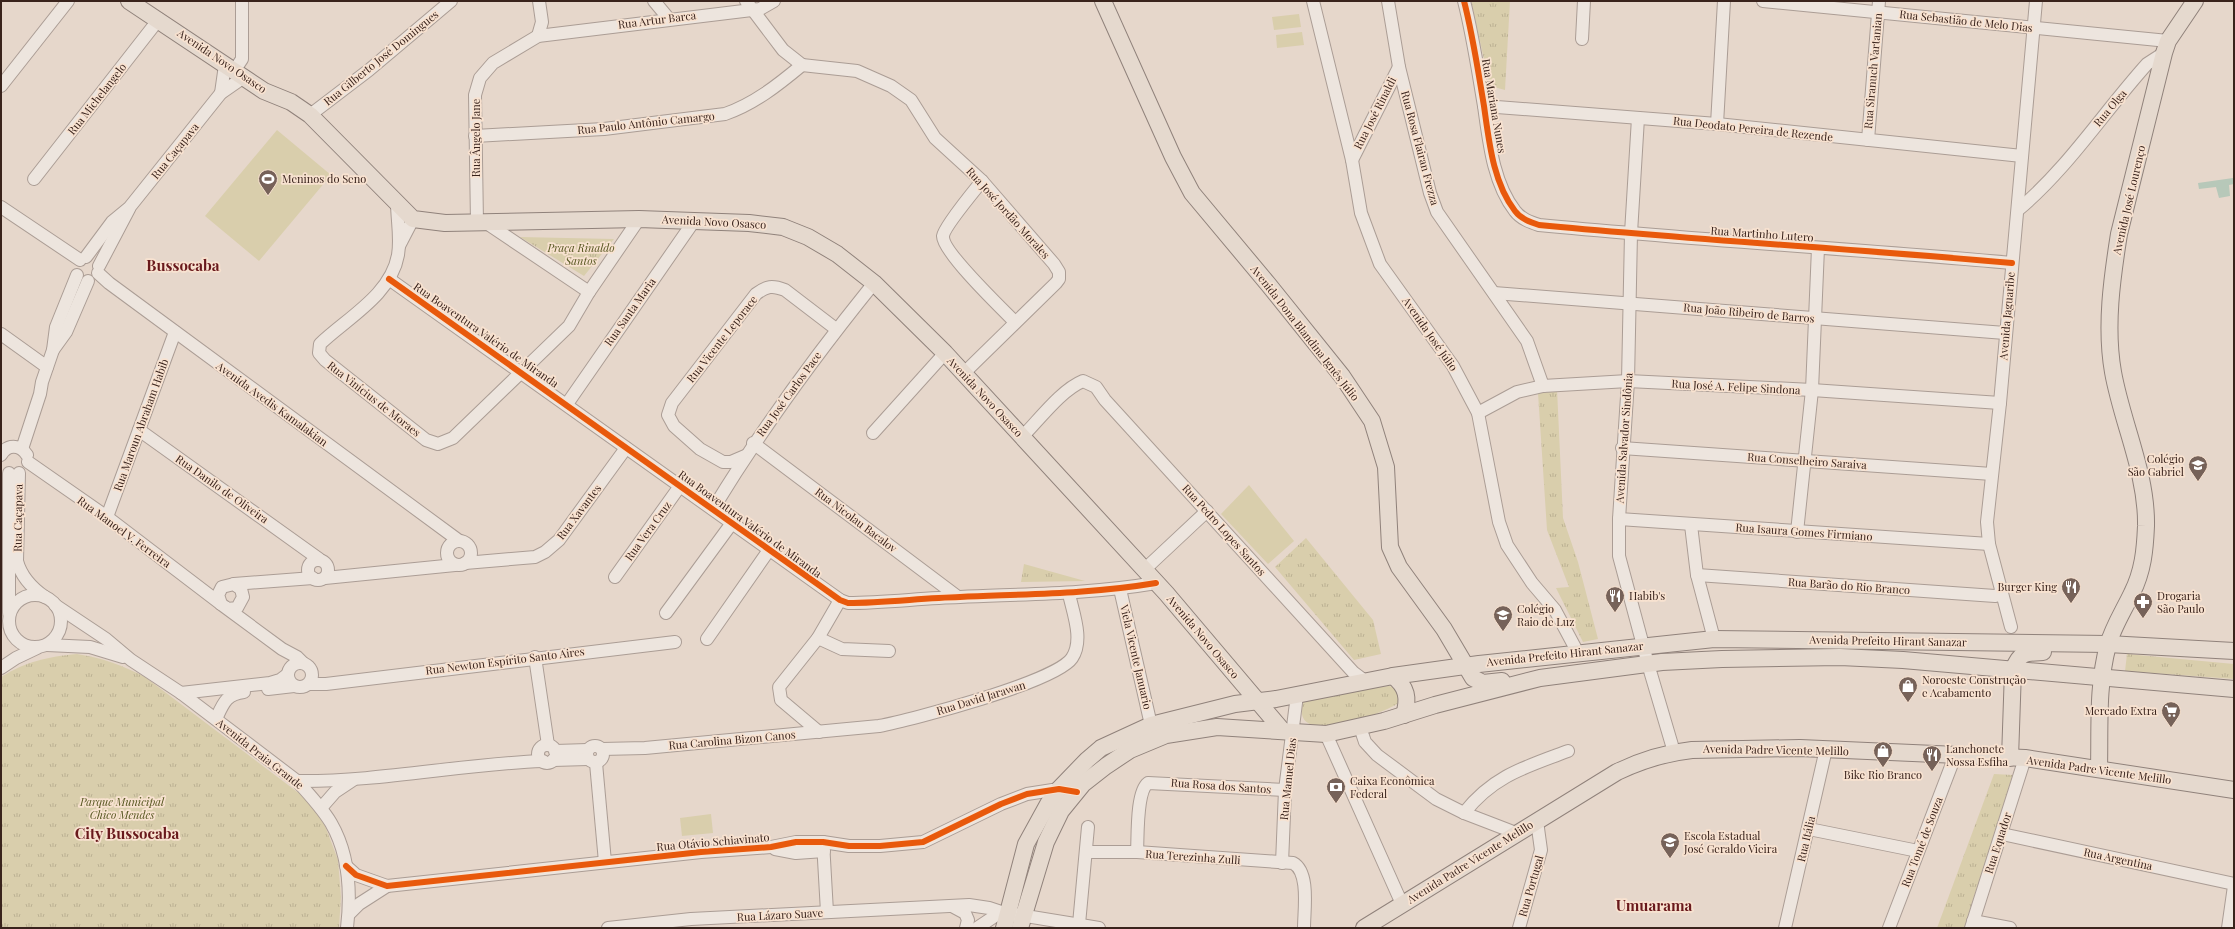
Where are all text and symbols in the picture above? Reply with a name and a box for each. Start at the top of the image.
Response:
street label: Rua Gilberto José Domingues [320,6,441,109]
street label: Rua Sebastião de Melo Dias [1899,6,2034,35]
street label: Rua Artur Barca [617,7,697,32]
street label: Rua Siranuch Vartanian [1860,12,1885,129]
street label: Avenida Novo Osasco [174,25,270,96]
street label: Rua Mariana Nunes [1479,57,1510,155]
street label: Rua Michelangelo [64,60,129,138]
street label: Rua José Rinaldi [1350,74,1399,152]
street label: Rua Olga [2090,86,2130,129]
street label: Rua Rosa Flairan Frezza [1398,89,1443,207]
street label: Rua Ângelo Jane [468,98,483,177]
street label: Rua Paulo Antônio Camargo [576,108,715,137]
street label: Rua Deodato Pereira de Rezende [1672,113,1834,144]
street label: Rua Caçapava [147,119,202,182]
street label: Avenida José Lourenço [2108,144,2148,257]
street label: Rua José Jordão Morales [963,164,1054,262]
sports icon: Meninos do Seno [257,168,279,196]
place label: Meninos do Seno [282,171,366,186]
street label: Avenida Novo Osasco [660,211,767,232]
street label: Rua Martinho Lutero [1710,222,1814,245]
park label: Praça Rinaldo Santos [546,240,615,268]
district label: Bussocaba [146,255,220,275]
street label: Avenida Dona Blandina Ignês Júlio [1247,261,1363,404]
street label: Avenida Jaguaribe [1995,271,2018,362]
street label: Rua Santa Maria [600,274,659,349]
street label: Rua Boaventura Valério de Miranda [411,279,562,391]
street label: Rua Vicente Leporace [683,292,761,385]
street label: Avenida José Júlio [1399,293,1461,374]
street label: Rua João Ribeiro de Barros [1683,299,1815,326]
street label: Rua José Carlos Pace [753,348,825,439]
street label: Avenida Novo Osasco [944,353,1026,440]
street label: Rua Maroun Abraham Habib [110,357,172,493]
street label: Avenida Avedis Kamalakian [213,357,331,449]
street label: Rua Vinícius de Moraes [325,357,424,440]
street label: Avenida Salvador Sindônia [1611,372,1636,505]
street label: Rua José A. Felipe Sindona [1671,376,1801,397]
street label: Rua Conselheiro Saraiva [1747,449,1868,472]
street label: Rua Danilo de Oliveira [173,451,272,527]
place label: Colégio São Gabriel [2128,451,2184,479]
school or university icon: Colégio São Gabriel [2187,454,2209,482]
street label: Rua Boaventura Valério de Miranda [676,466,825,581]
street label: Rua Xavantes [553,481,604,542]
street label: Rua Pedro Lopes Santos [1179,481,1270,579]
street label: Rua Caçapava [9,483,26,552]
street label: Rua Nicolau Bacalov [812,484,901,556]
street label: Rua Manoel V. Ferreira [74,493,175,571]
street label: Rua Vera Cruz [621,498,674,563]
street label: Rua Isaura Gomes Firmiano [1735,519,1873,544]
street label: Rua Barão do Rio Branco [1787,574,1911,597]
restaurant icon: Burger King [2060,576,2082,604]
place label: Burger King [1998,579,2057,594]
restaurant icon: Habib's [1604,585,1626,613]
place label: Habib's [1629,588,1665,603]
place label: Drogaria São Paulo [2157,588,2204,616]
street label: Avenida Novo Osasco [1163,591,1243,682]
pharmacy icon: Drogaria São Paulo [2132,591,2154,619]
place label: Colégio Raio de Luz [1517,601,1574,629]
street label: Viela Vicente Januario [1117,602,1156,711]
school or university icon: Colégio Raio de Luz [1492,604,1514,632]
street label: Avenida Prefeito Hirant Sanazar [1808,632,1967,649]
street label: Avenida Prefeito Hirant Sanazar [1485,638,1644,669]
street label: Rua Newton Espírito Santo Aires [425,643,585,678]
place label: Noroeste Construção e Acabamento [1922,672,2026,700]
shop icon: Noroeste Construção e Acabamento [1897,675,1919,703]
street label: Rua David Jarawan [935,677,1028,718]
supermarket icon: Mercado Extra [2160,700,2182,728]
place label: Mercado Extra [2085,703,2158,718]
street label: Avenida Praia Grande [213,714,307,793]
street label: Rua Carolina Bizon Canos [668,726,796,753]
street label: Rua Manuel Dias [1276,737,1299,821]
shop icon: Bike Rio Branco [1872,740,1894,768]
street label: Avenida Padre Vicente Melillo [1702,741,1849,758]
place label: Lanchonete Nossa Esfiha [1946,741,2008,769]
restaurant icon: Lanchonete Nossa Esfiha [1921,744,1943,772]
street label: Avenida Padre Vicente Melillo [2025,752,2172,787]
place label: Bike Rio Branco [1844,767,1922,782]
place label: Caixa Econômica Federal [1350,773,1435,801]
street label: Rua Rosa dos Santos [1170,775,1272,796]
bank icon: Caixa Econômica Federal [1325,776,1347,804]
park label: Parque Municipal Chico Mendes [79,794,165,822]
street label: Rua Tomé de Souza [1897,794,1946,889]
street label: Rua Equador [1981,810,2015,875]
street label: Rua Itália [1793,814,1818,863]
street label: Avenida Padre Vicente Melillo [1403,817,1536,907]
district label: City Bussocaba [75,823,180,843]
place label: Escola Estadual José Geraldo Vieira [1683,828,1778,856]
street label: Rua Otávio Schiavinato [656,829,770,854]
school or university icon: Escola Estadual José Geraldo Vieira [1659,831,1681,859]
street label: Rua Argentina [2082,844,2154,873]
street label: Rua Terezinha Zulli [1145,846,1241,867]
street label: Rua Portugal [1515,853,1546,918]
district label: Umuarama [1616,895,1693,915]
street label: Rua Lázaro Suave [736,905,824,924]

